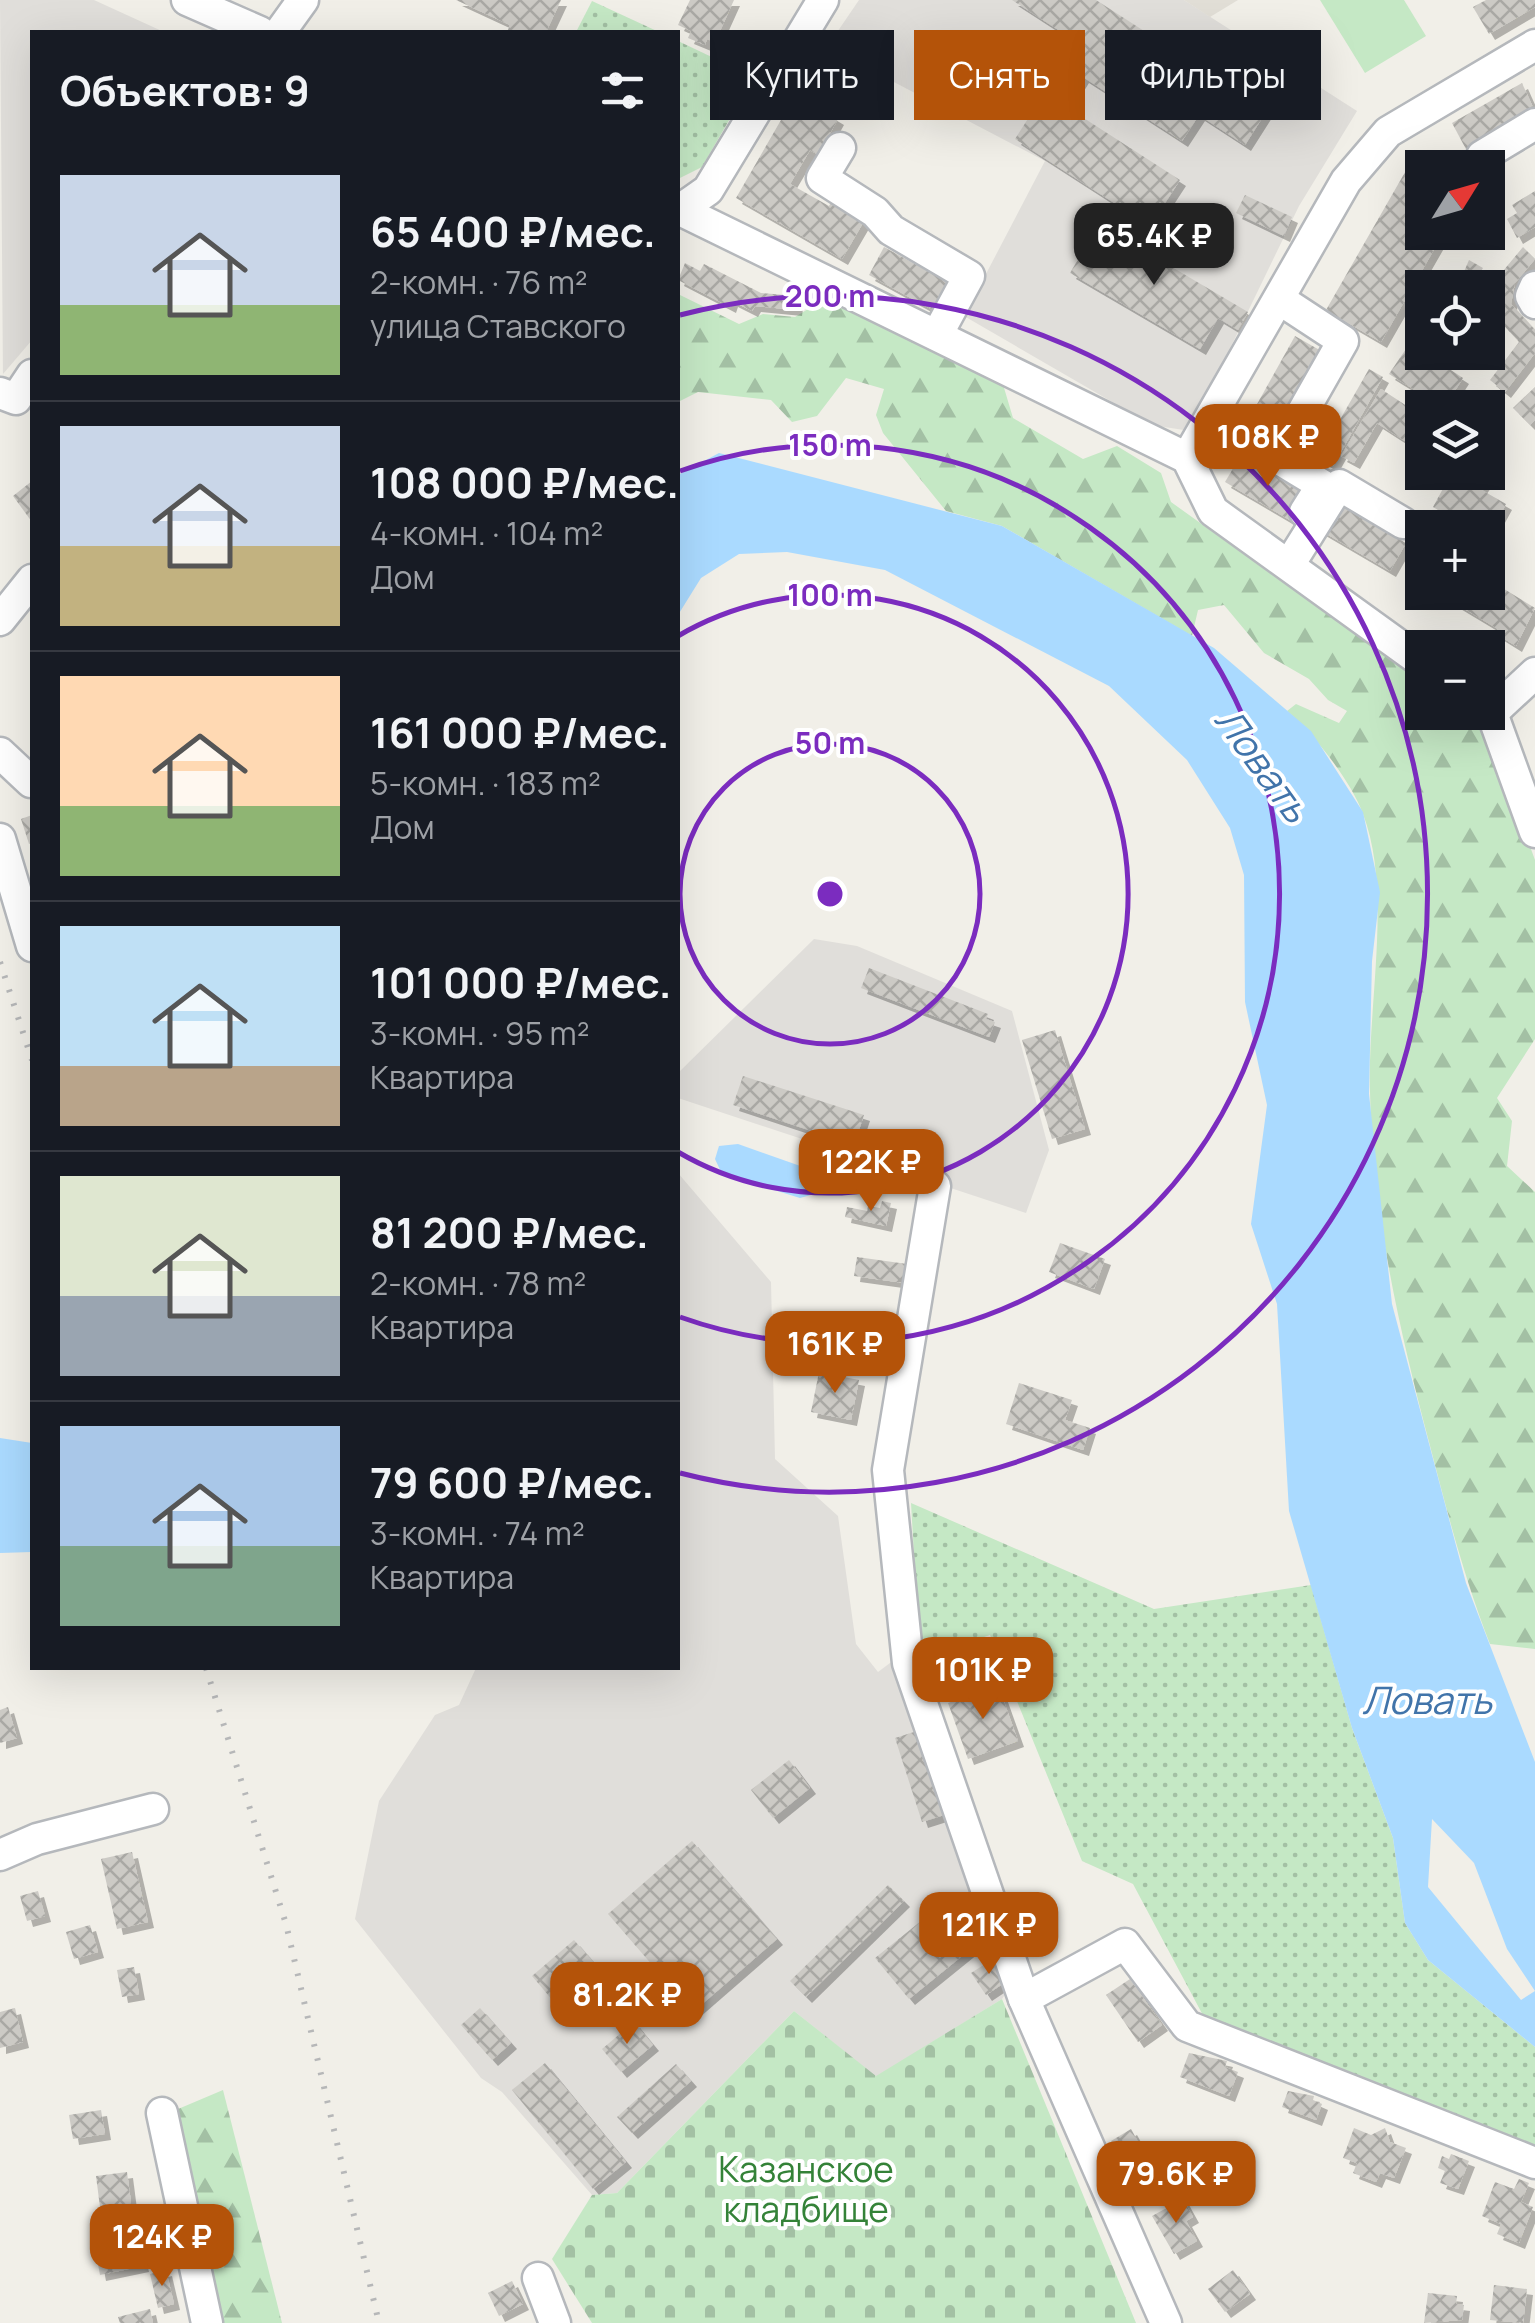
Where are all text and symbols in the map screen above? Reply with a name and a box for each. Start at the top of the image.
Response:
chip: Купить [710,30,894,120]
chip: Снять [914,30,1085,120]
chip: Фильтры [1105,30,1321,120]
text: Объектов: 9 [60,61,310,119]
icon: filters [595,63,650,118]
north arrow [1405,150,1505,250]
map controls [1405,150,1505,730]
text: 65 400 ₽/мес. [370,202,656,260]
pin: 65.4K ₽ [1062,203,1246,288]
text: 65.4K ₽ [1096,213,1212,257]
icon: home [140,215,260,335]
text: 2-комн. · 76 m² [370,260,588,304]
button: locate [1405,270,1505,370]
text: 200 m [785,275,875,316]
text: улица Ставского [370,304,626,348]
button: layers [1405,390,1505,490]
pin: 108K ₽ [1187,404,1349,489]
text: 108K ₽ [1216,414,1320,458]
text: 150 m [788,424,872,465]
text: 108 000 ₽/мес. [370,453,679,511]
icon: home [140,466,260,586]
button: + [1405,510,1505,610]
text: 4-комн. · 104 m² [370,511,603,555]
text: Дом [370,555,435,599]
text: 100 m [787,574,873,615]
button: − [1405,630,1505,730]
water label: Ловать [1204,696,1323,832]
text: 161 000 ₽/мес. [370,703,669,761]
icon: home [140,716,260,836]
text: 50 m [795,722,865,763]
text: 5-комн. · 183 m² [370,761,601,805]
text: Дом [370,805,435,849]
centre of rings [812,876,848,912]
text: 101 000 ₽/мес. [370,953,672,1011]
icon: home [140,966,260,1086]
text: 3-комн. · 95 m² [370,1011,590,1055]
text: Квартира [370,1055,514,1099]
pin: 122K ₽ [790,1129,952,1214]
text: 122K ₽ [821,1139,921,1183]
text: 81 200 ₽/мес. [370,1203,649,1261]
icon: home [140,1216,260,1336]
text: 2-комн. · 78 m² [370,1261,586,1305]
text: Квартира [370,1305,514,1349]
pin: 161K ₽ [754,1311,916,1396]
text: 161K ₽ [787,1321,883,1365]
text: 79 600 ₽/мес. [370,1453,654,1511]
icon: home [140,1466,260,1586]
text: 3-комн. · 74 m² [370,1511,585,1555]
text: Квартира [370,1555,514,1599]
pin: 101K ₽ [902,1637,1064,1722]
text: 101K ₽ [934,1647,1032,1691]
water label: Ловать [1362,1673,1493,1725]
pin: 121K ₽ [908,1892,1070,1977]
text: 121K ₽ [941,1902,1037,1946]
pin: 81.2K ₽ [535,1962,719,2047]
text: 81.2K ₽ [572,1972,682,2016]
pin: 79.6K ₽ [1084,2141,1268,2226]
park label: Казанское кладбище [718,2145,894,2233]
text: 79.6K ₽ [1119,2151,1233,2195]
pin: 124K ₽ [81,2204,243,2289]
text: 124K ₽ [112,2214,212,2258]

